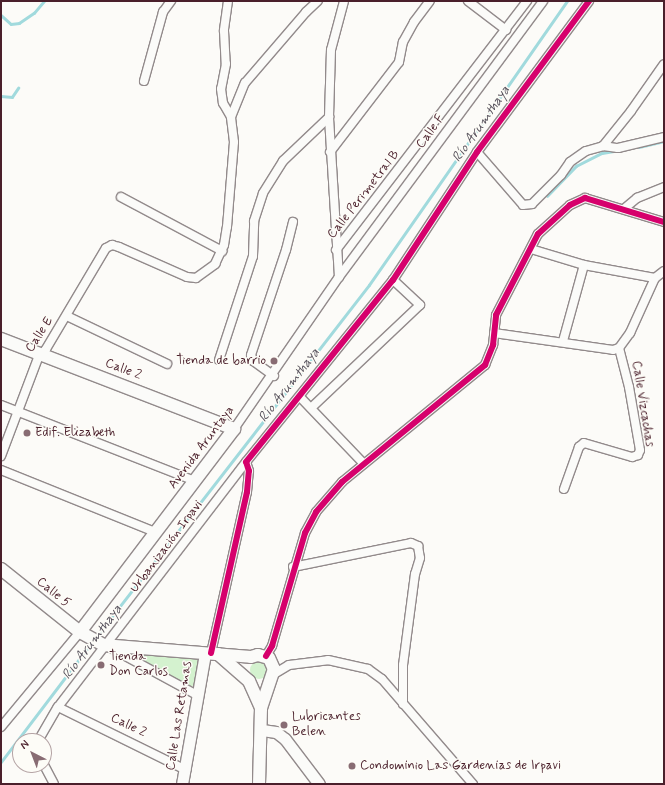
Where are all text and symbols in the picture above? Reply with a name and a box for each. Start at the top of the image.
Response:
water label: Río Arumthaya [449,84,513,164]
street label: Calle F [413,112,449,152]
street label: Calle Perimetral B [325,148,403,242]
street label: Calle E [23,314,57,356]
water label: Río Arumthaya [256,346,322,424]
place label: Tienda de barrio [177,353,266,369]
street label: Calle 2 [103,356,143,384]
marker: Tienda de barrio [269,356,279,366]
street label: Calle Vizcachas [628,360,656,448]
street label: Avenida Aruntaya [166,404,238,492]
place label: Edif. Elizabeth [35,425,115,441]
marker: Edif. Elizabeth [22,428,32,438]
street label: Urbanización Irpavi [127,498,207,596]
street label: Calle 5 [33,575,73,611]
water label: Río Arumthaya [59,602,125,682]
place label: Tienda Don Carlos [109,650,169,681]
marker: Tienda Don Carlos [96,660,106,670]
street label: Calle Las Retamas [164,662,196,770]
place label: Lubricantes Belen [292,710,361,741]
street label: Calle 2 [108,711,148,741]
marker: Lubricantes Belen [279,720,289,730]
north arrow [12,733,52,773]
text: N [17,737,32,752]
place label: Condominio Las Gardenias de Irpavi [360,758,557,774]
marker: Condominio Las Gardenias de Irpavi [347,761,357,771]

